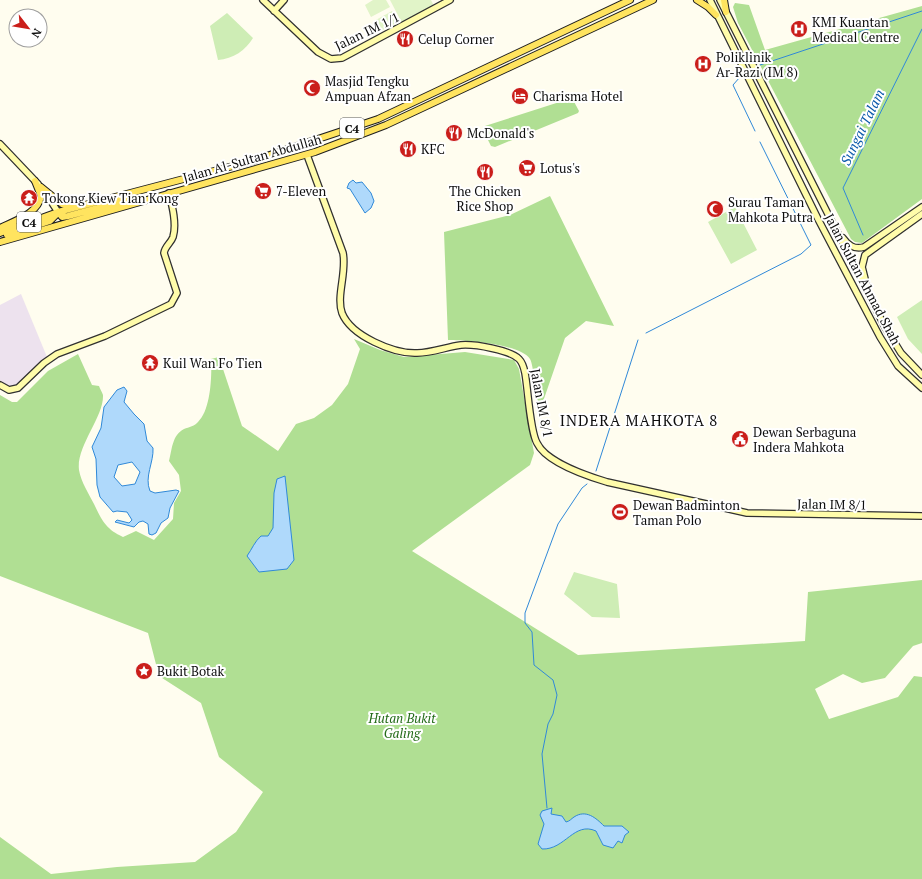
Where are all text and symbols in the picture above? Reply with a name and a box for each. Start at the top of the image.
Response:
north arrow [8,8,48,48]
street label: Jalan IM 1/1 [332,8,402,54]
place label: KMI Kuantan Medical Centre [812,13,899,46]
hospital icon: KMI Kuantan Medical Centre [789,19,809,39]
text: N [28,26,45,41]
restaurant icon: Celup Corner [395,29,415,49]
place label: Celup Corner [418,30,494,48]
place label: Poliklinik Ar-Razi (IM 8) [716,48,798,81]
hospital icon: Poliklinik Ar-Razi (IM 8) [693,54,713,74]
place label: Masjid Tengku Ampuan Afzan [325,72,411,105]
mosque icon: Masjid Tengku Ampuan Afzan [302,78,322,98]
hotel icon: Charisma Hotel [510,86,530,106]
water label: Sungai Talam [835,86,889,168]
place label: Charisma Hotel [533,87,623,105]
road number: C4 [340,118,364,138]
restaurant icon: McDonald's [444,123,464,143]
place label: McDonald's [467,124,534,142]
street label: Jalan Al-Sultan Abdullah [181,129,324,186]
restaurant icon: KFC [398,139,418,159]
place label: KFC [421,140,445,158]
supermarket icon: Lotus's [517,158,537,178]
place label: Lotus's [540,159,580,177]
restaurant icon: The Chicken Rice Shop [475,162,495,182]
supermarket icon: 7-Eleven [253,181,273,201]
place label: 7-Eleven [276,182,326,200]
place label: The Chicken Rice Shop [449,182,521,215]
temple icon: Tokong Kiew Tian Kong [19,188,39,208]
place label: Tokong Kiew Tian Kong [42,189,178,207]
place label: Surau Taman Mahkota Putra [728,193,814,226]
mosque icon: Surau Taman Mahkota Putra [705,199,725,219]
street label: Jalan Sultan Ahmad Shah [821,210,905,348]
road number: C4 [17,212,41,232]
temple icon: Kuil Wan Fo Tien [140,353,160,373]
place label: Kuil Wan Fo Tien [163,354,263,372]
street label: Jalan IM 8/1 [527,367,557,439]
district label: INDERA MAHKOTA 8 [560,410,718,430]
place label: Dewan Serbaguna Indera Mahkota [753,423,857,456]
public building icon: Dewan Serbaguna Indera Mahkota [730,429,750,449]
street label: Jalan IM 8/1 [797,494,867,514]
place label: Dewan Badminton Taman Polo [633,496,740,529]
sports icon: Dewan Badminton Taman Polo [610,502,630,522]
place icon: Bukit Botak [134,661,154,681]
place label: Bukit Botak [157,662,224,680]
park label: Hutan Bukit Galing [367,709,436,742]

